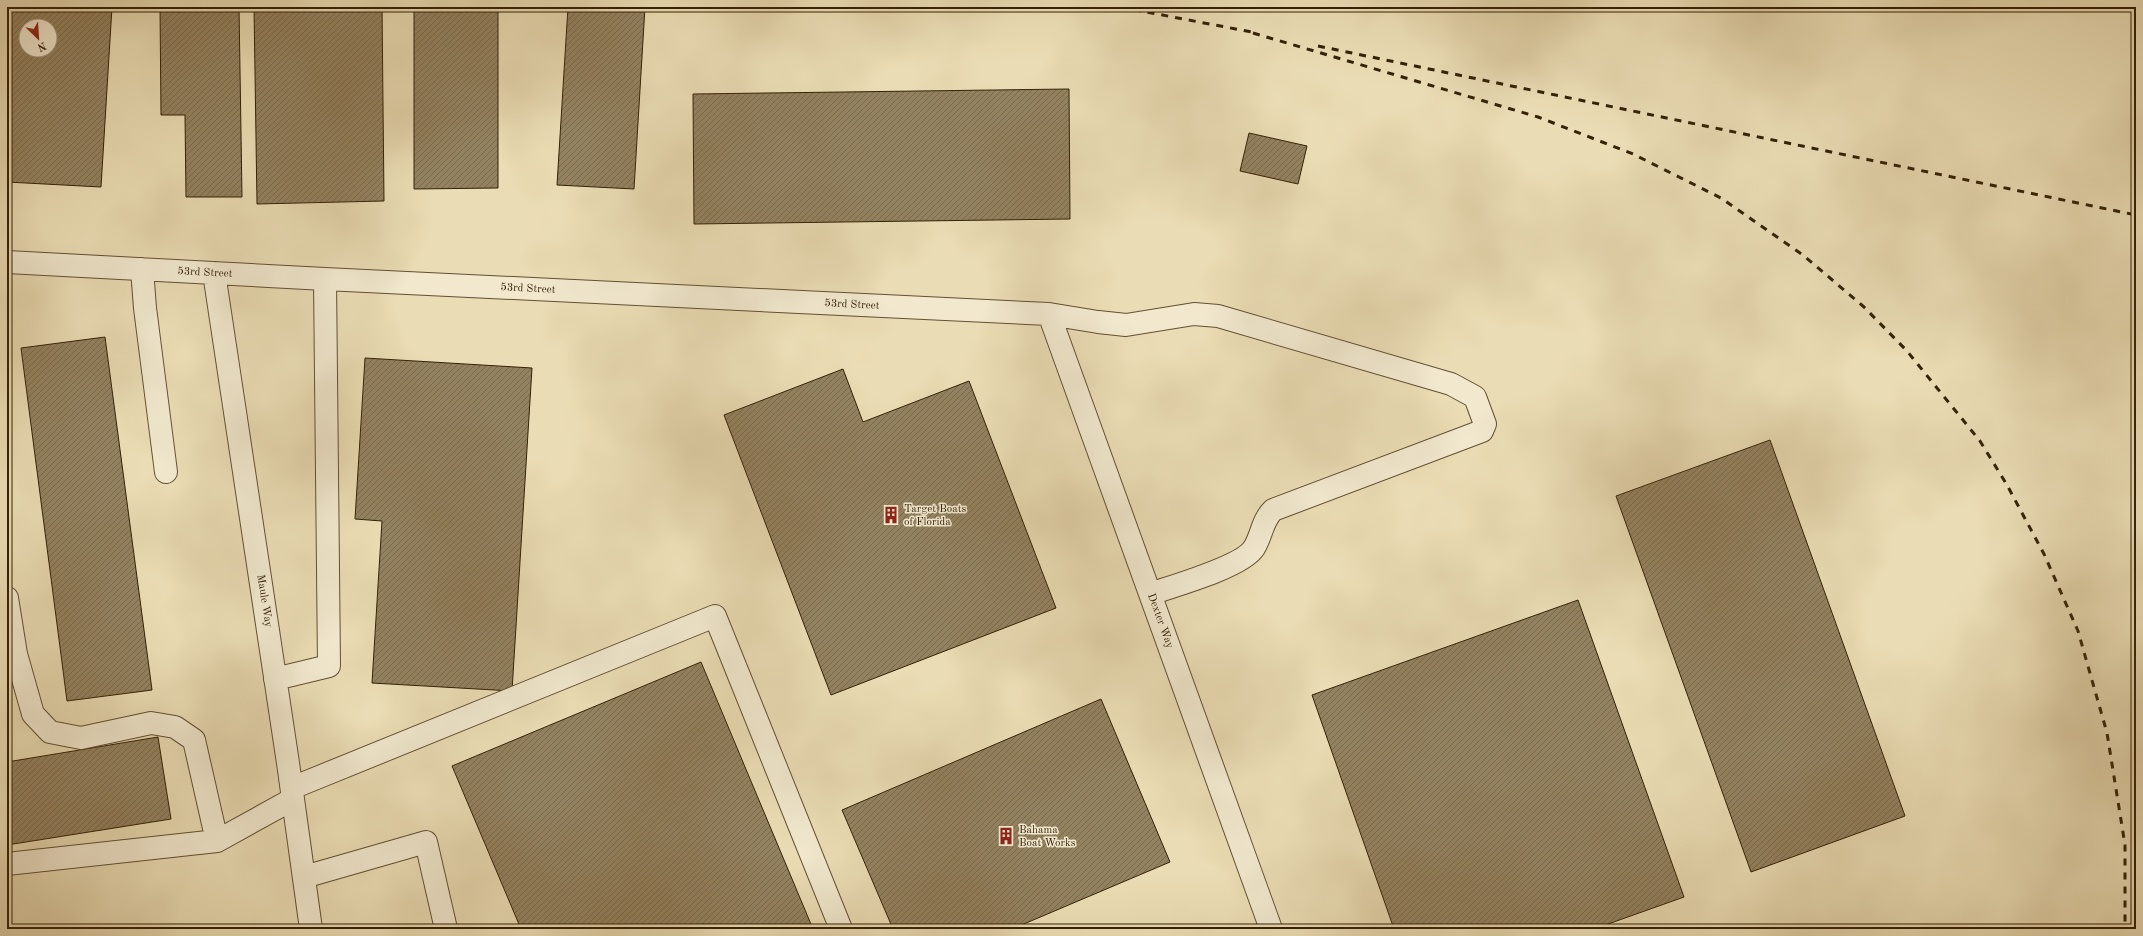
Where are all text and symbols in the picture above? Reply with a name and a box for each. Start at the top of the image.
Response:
north arrow [18,18,58,58]
text: N [35,39,48,53]
street label: 53rd Street [177,266,233,280]
street label: 53rd Street [500,282,556,296]
street label: 53rd Street [824,298,880,312]
place label: Target Boats of Florida [904,504,966,528]
building icon: Target Boats of Florida [881,505,901,525]
street label: Maule Way [254,574,274,628]
street label: Dexter Way [1145,592,1175,650]
place label: Bahama Boat Works [1019,825,1076,849]
building icon: Bahama Boat Works [996,826,1016,846]

